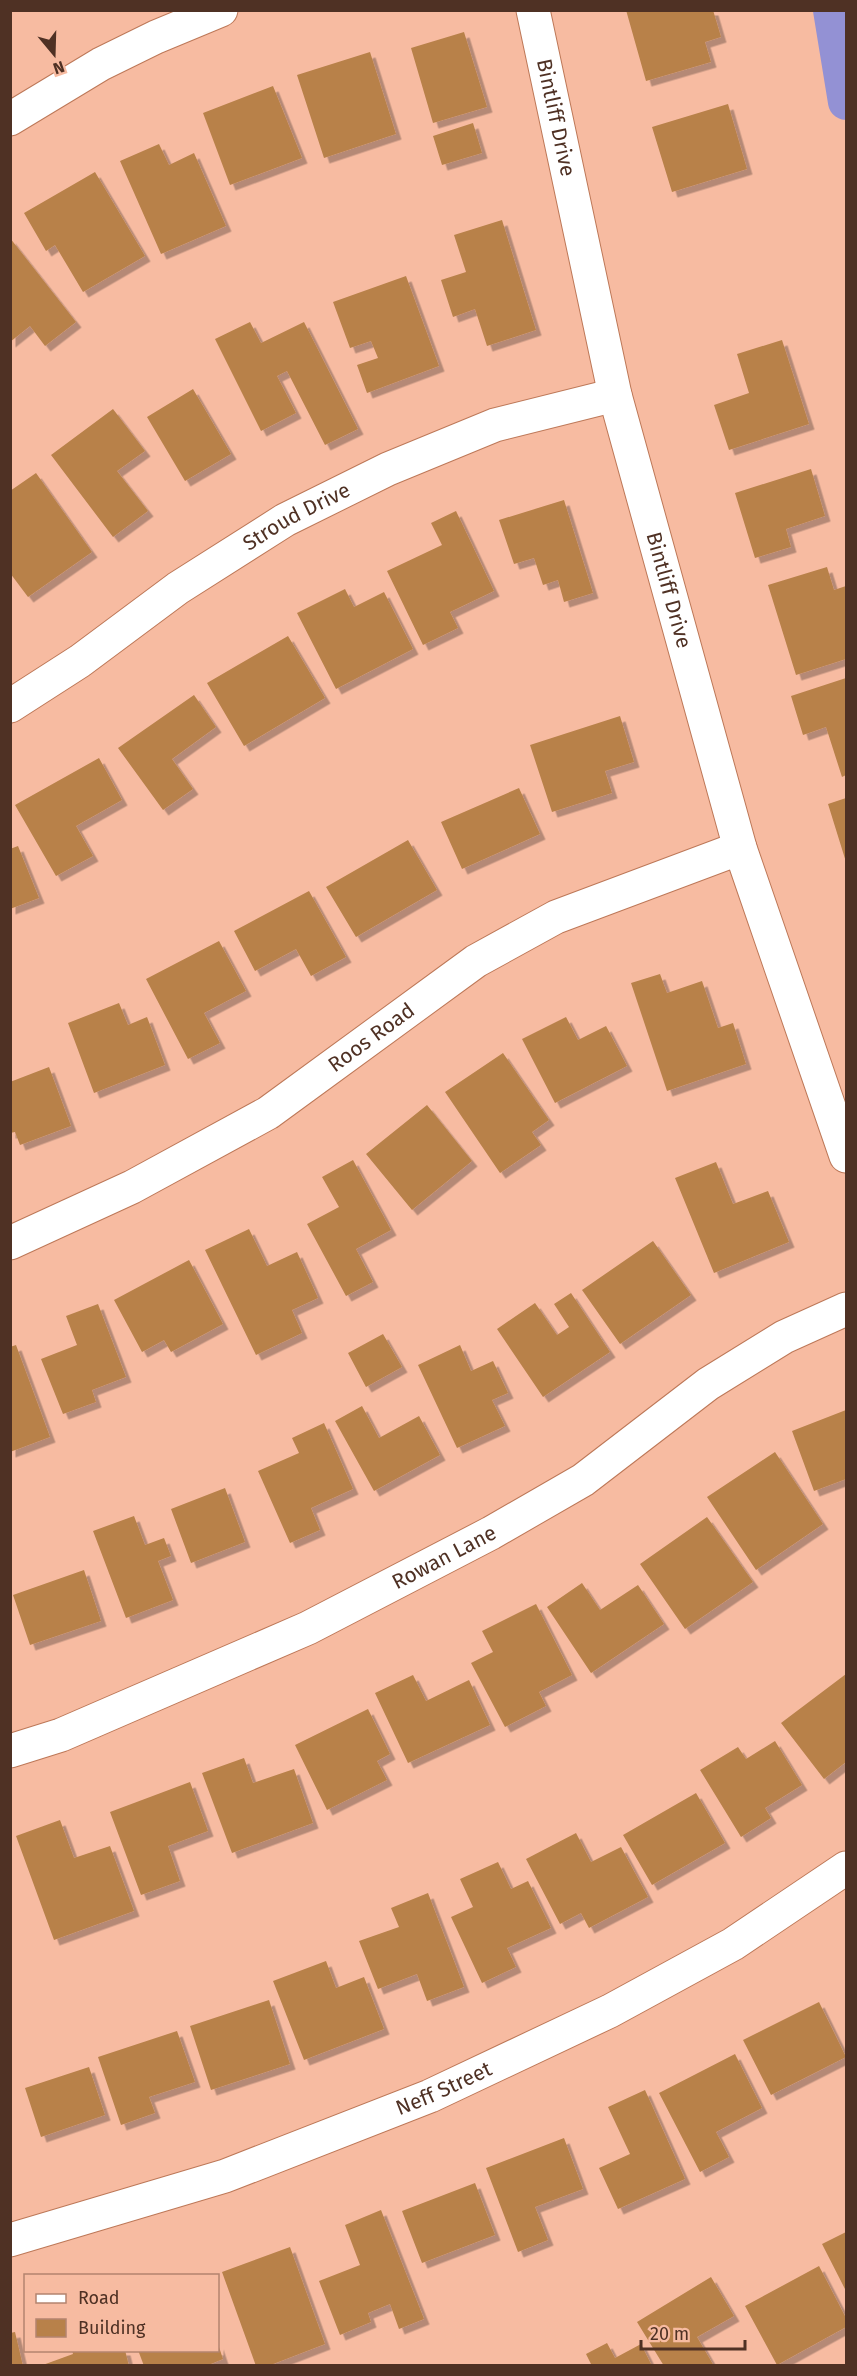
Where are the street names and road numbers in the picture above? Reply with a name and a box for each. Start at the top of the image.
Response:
street label: Bintliff Drive [531,56,581,179]
street label: Stroud Drive [238,477,354,556]
street label: Bintliff Drive [640,529,697,651]
street label: Roos Road [323,997,420,1078]
street label: Rowan Lane [387,1519,501,1595]
street label: Neff Street [392,2056,496,2121]

